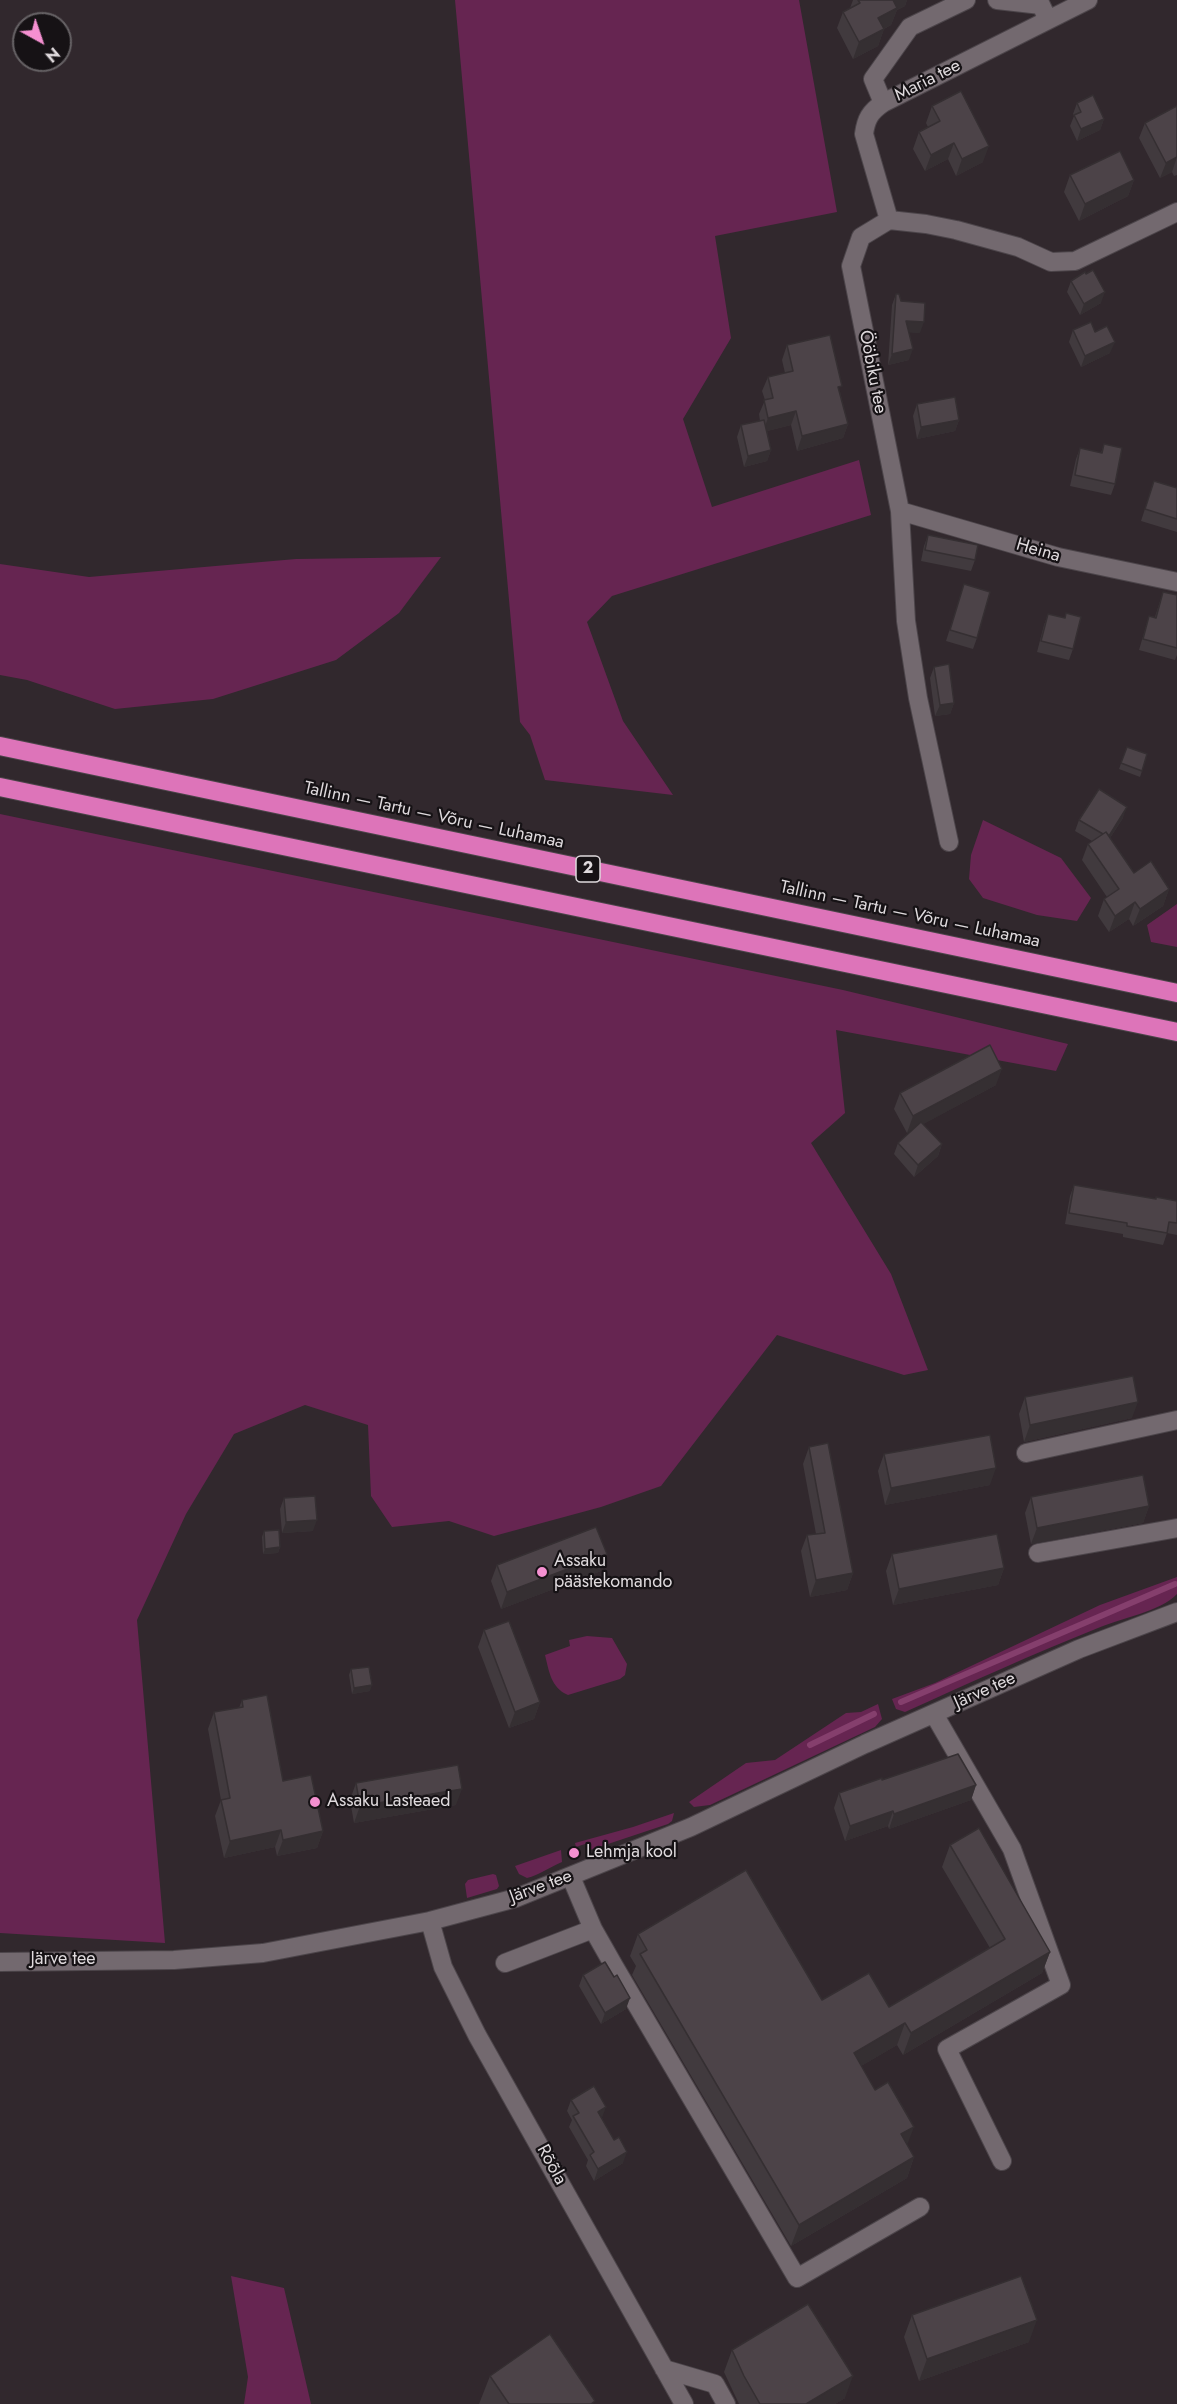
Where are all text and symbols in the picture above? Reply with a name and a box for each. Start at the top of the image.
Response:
north arrow [12,12,72,72]
text: N [40,42,65,68]
street label: Maria tee [891,55,965,107]
street label: Ööbiku tee [853,328,891,416]
street label: Heina [1013,534,1063,568]
street label: Tallinn — Tartu — Võru — Luhamaa [302,778,566,854]
road number: 2 [576,856,600,882]
street label: Tallinn — Tartu — Võru — Luhamaa [778,877,1042,953]
place label: Assaku päästekomando [554,1551,672,1594]
marker: Assaku päästekomando [535,1565,549,1579]
street label: Järve tee [951,1668,1019,1714]
place label: Assaku Lasteaed [327,1791,450,1813]
marker: Assaku Lasteaed [308,1795,322,1809]
place label: Lehmja kool [586,1842,677,1864]
marker: Lehmja kool [567,1846,581,1860]
street label: Järve tee [507,1866,575,1908]
street label: Järve tee [31,1949,95,1971]
street label: Rõõla [531,2141,571,2189]

